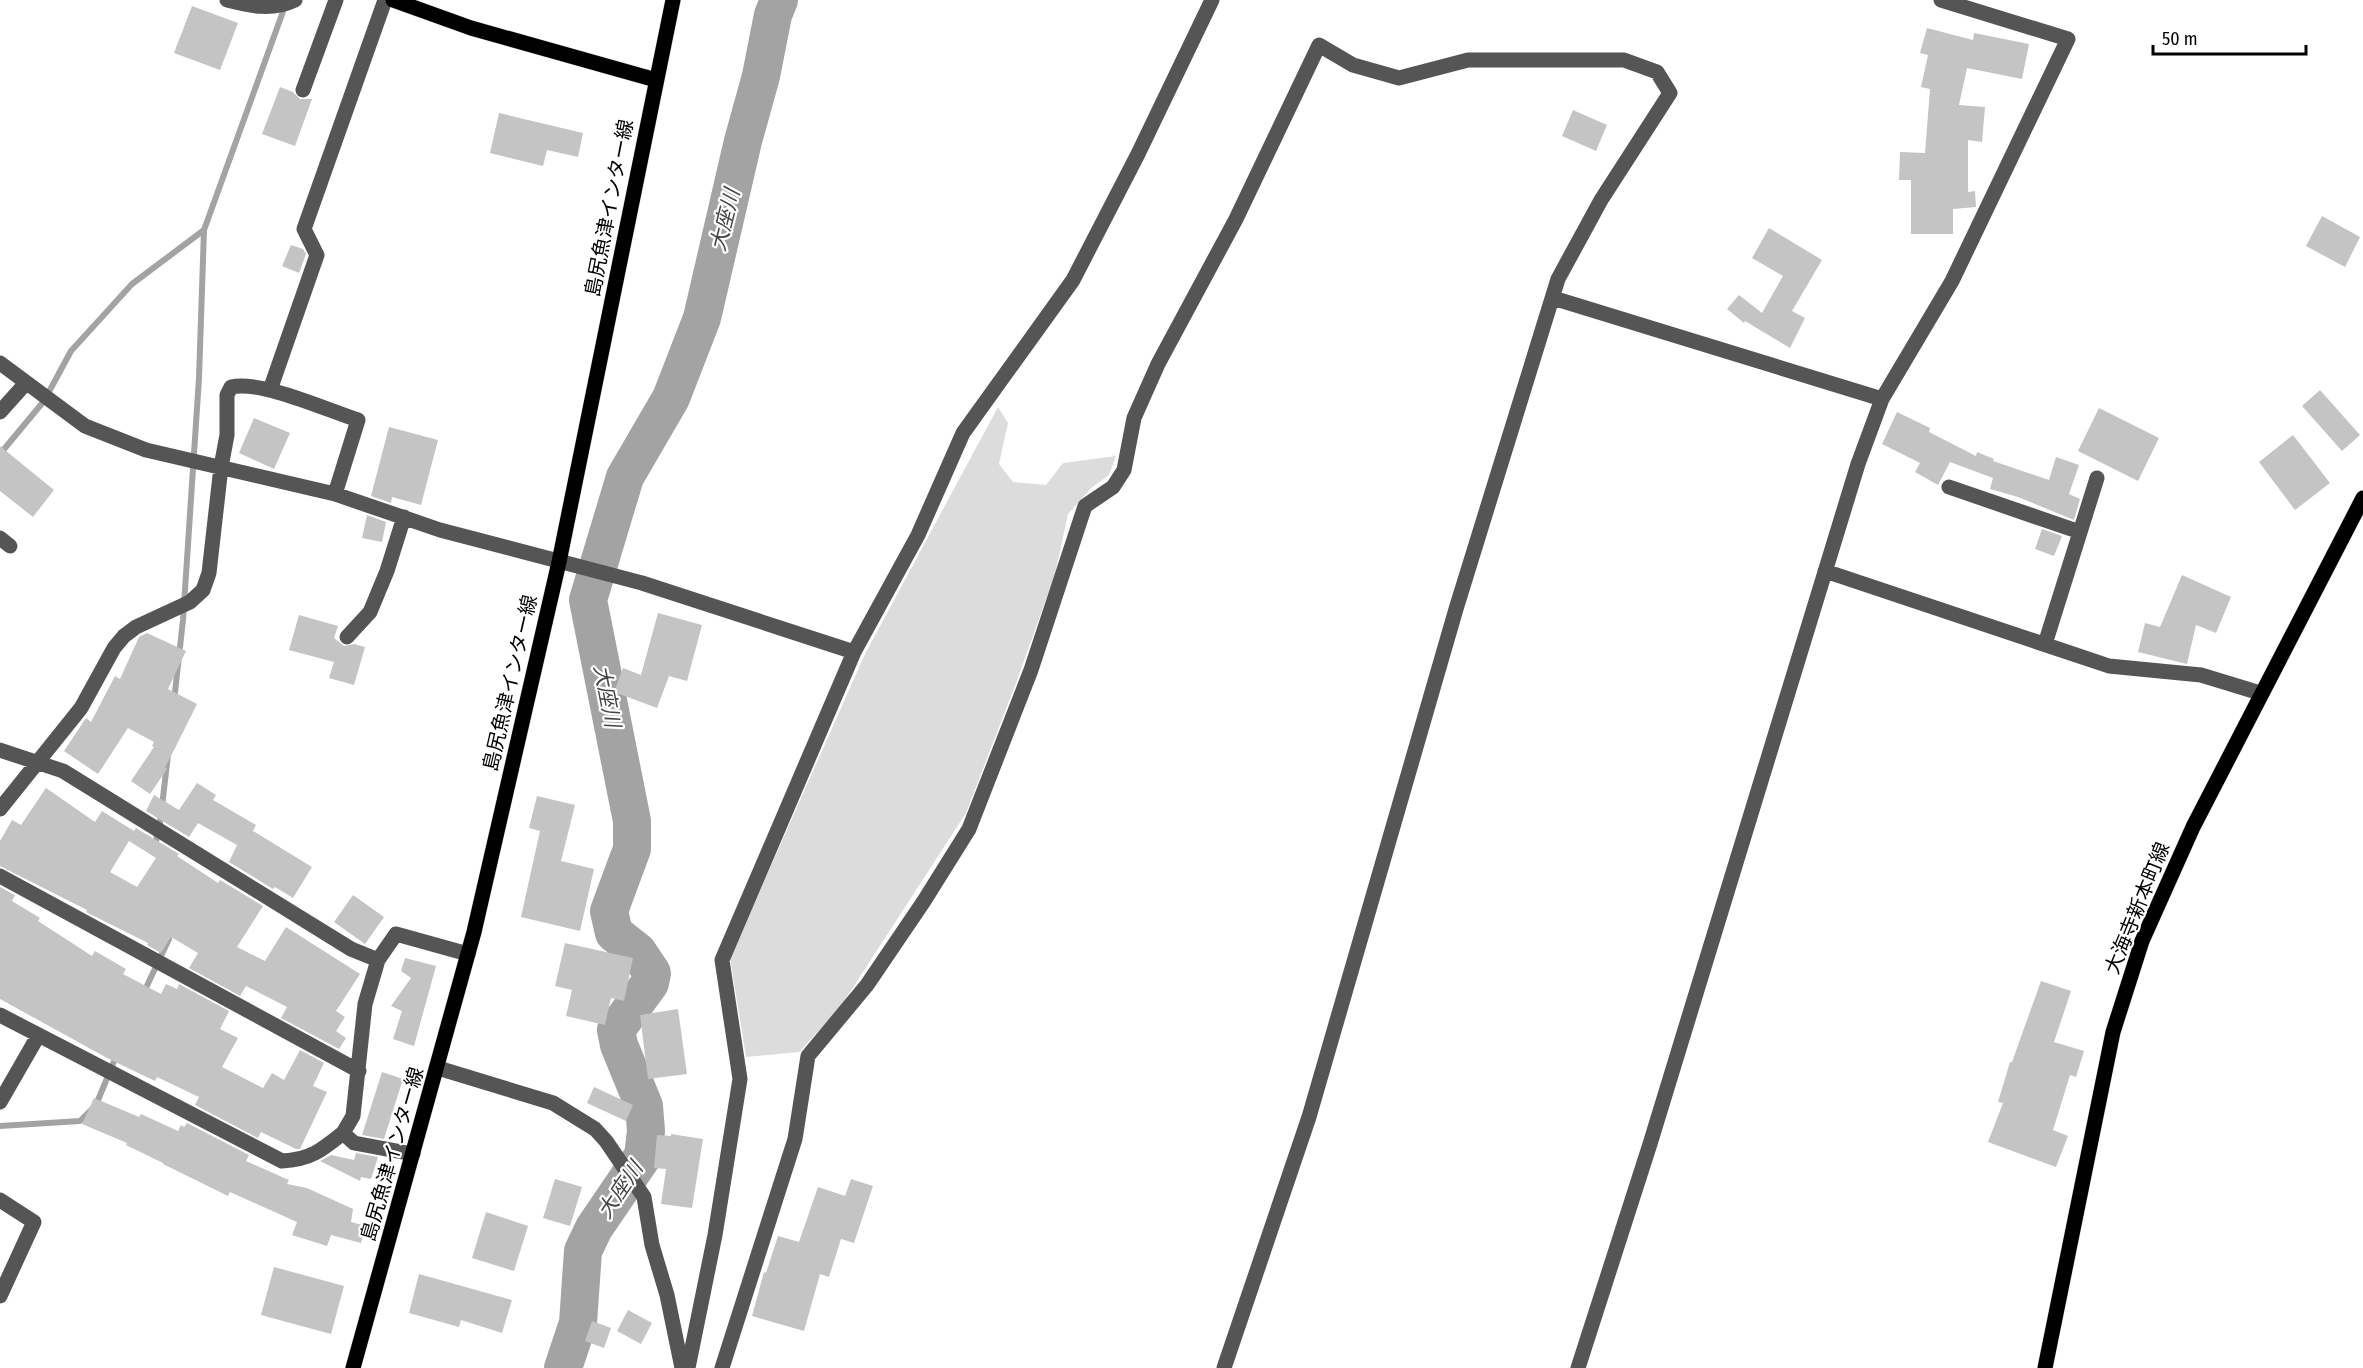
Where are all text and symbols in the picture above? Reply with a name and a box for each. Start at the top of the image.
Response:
scale bar [2153,18,2306,56]
text: 50 m [2162,28,2198,50]
street label: 島尻魚津インター線 [580,117,638,299]
water label: 大座川 [705,184,746,254]
street label: 島尻魚津インター線 [478,593,542,773]
water label: 大座川 [588,663,626,731]
street label: 大海寺新本町線 [2100,839,2174,977]
street label: 島尻魚津インター線 [356,1064,428,1244]
water label: 大座川 [592,1155,650,1223]

